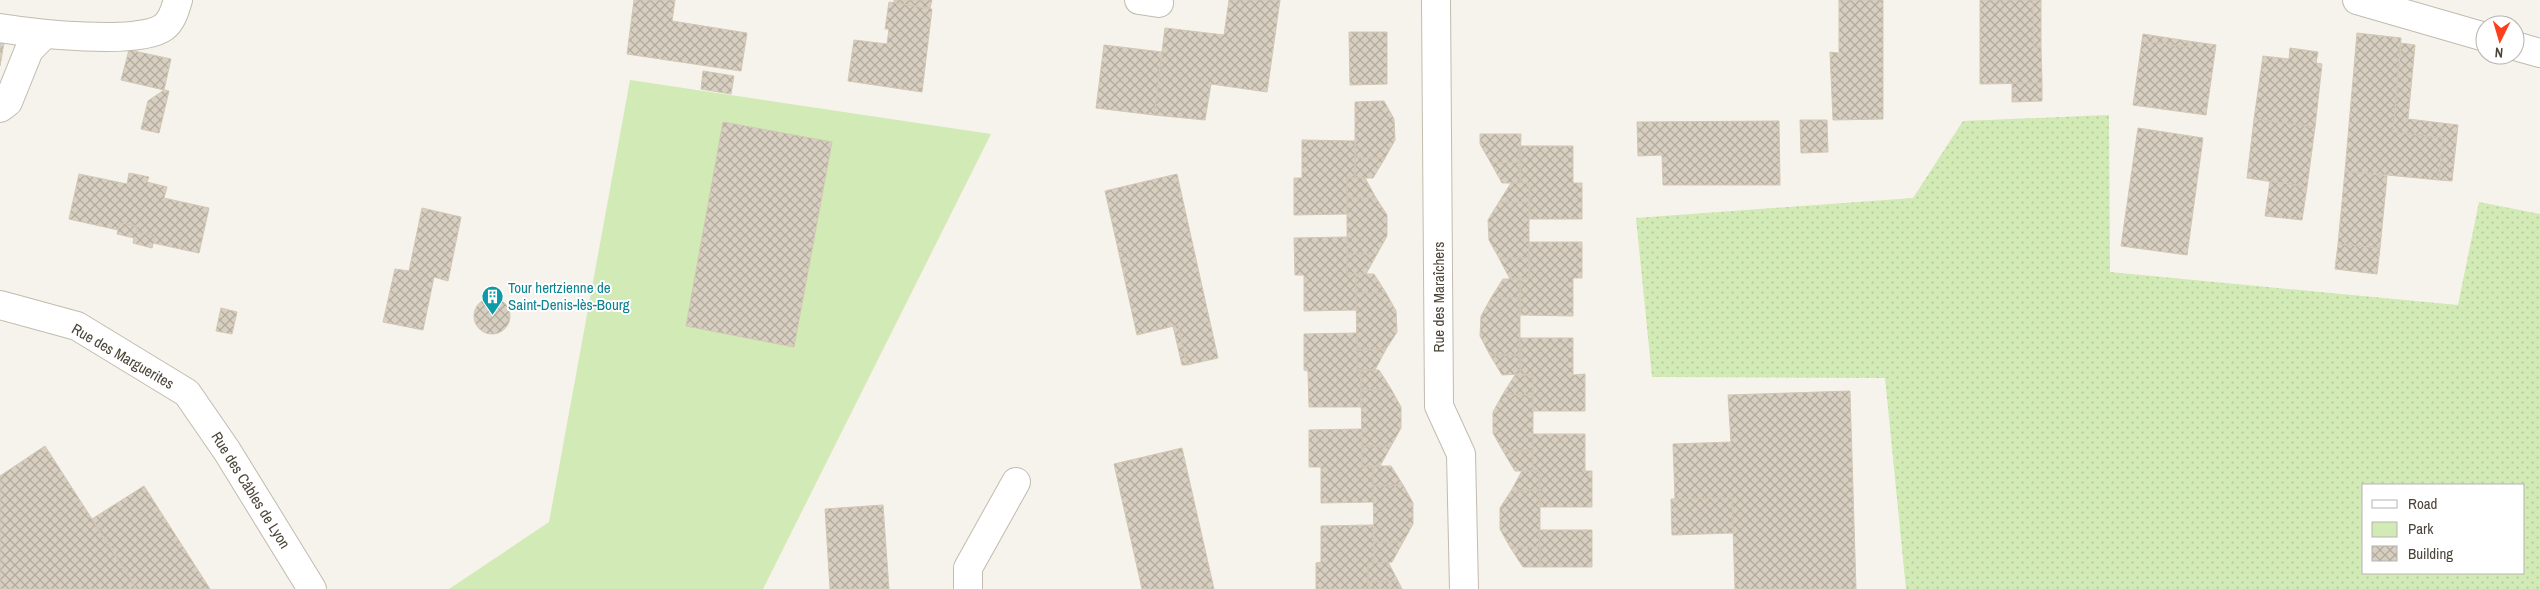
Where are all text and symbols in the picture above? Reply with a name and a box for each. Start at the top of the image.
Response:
north arrow [2475,15,2525,65]
text: N [2494,44,2504,62]
street label: Rue des Maraîchers [1428,242,1449,352]
place label: Tour hertzienne de Saint-Denis-lès-Bourg [508,277,630,315]
building icon: Tour hertzienne de Saint-Denis-lès-Bourg [480,284,504,315]
street label: Rue des Marguerites [68,318,178,394]
street label: Rue des Câbles de Lyon [207,428,295,552]
legend [2362,484,2525,574]
text: Road [2408,493,2437,514]
text: Park [2408,518,2434,539]
text: Building [2408,543,2453,564]

